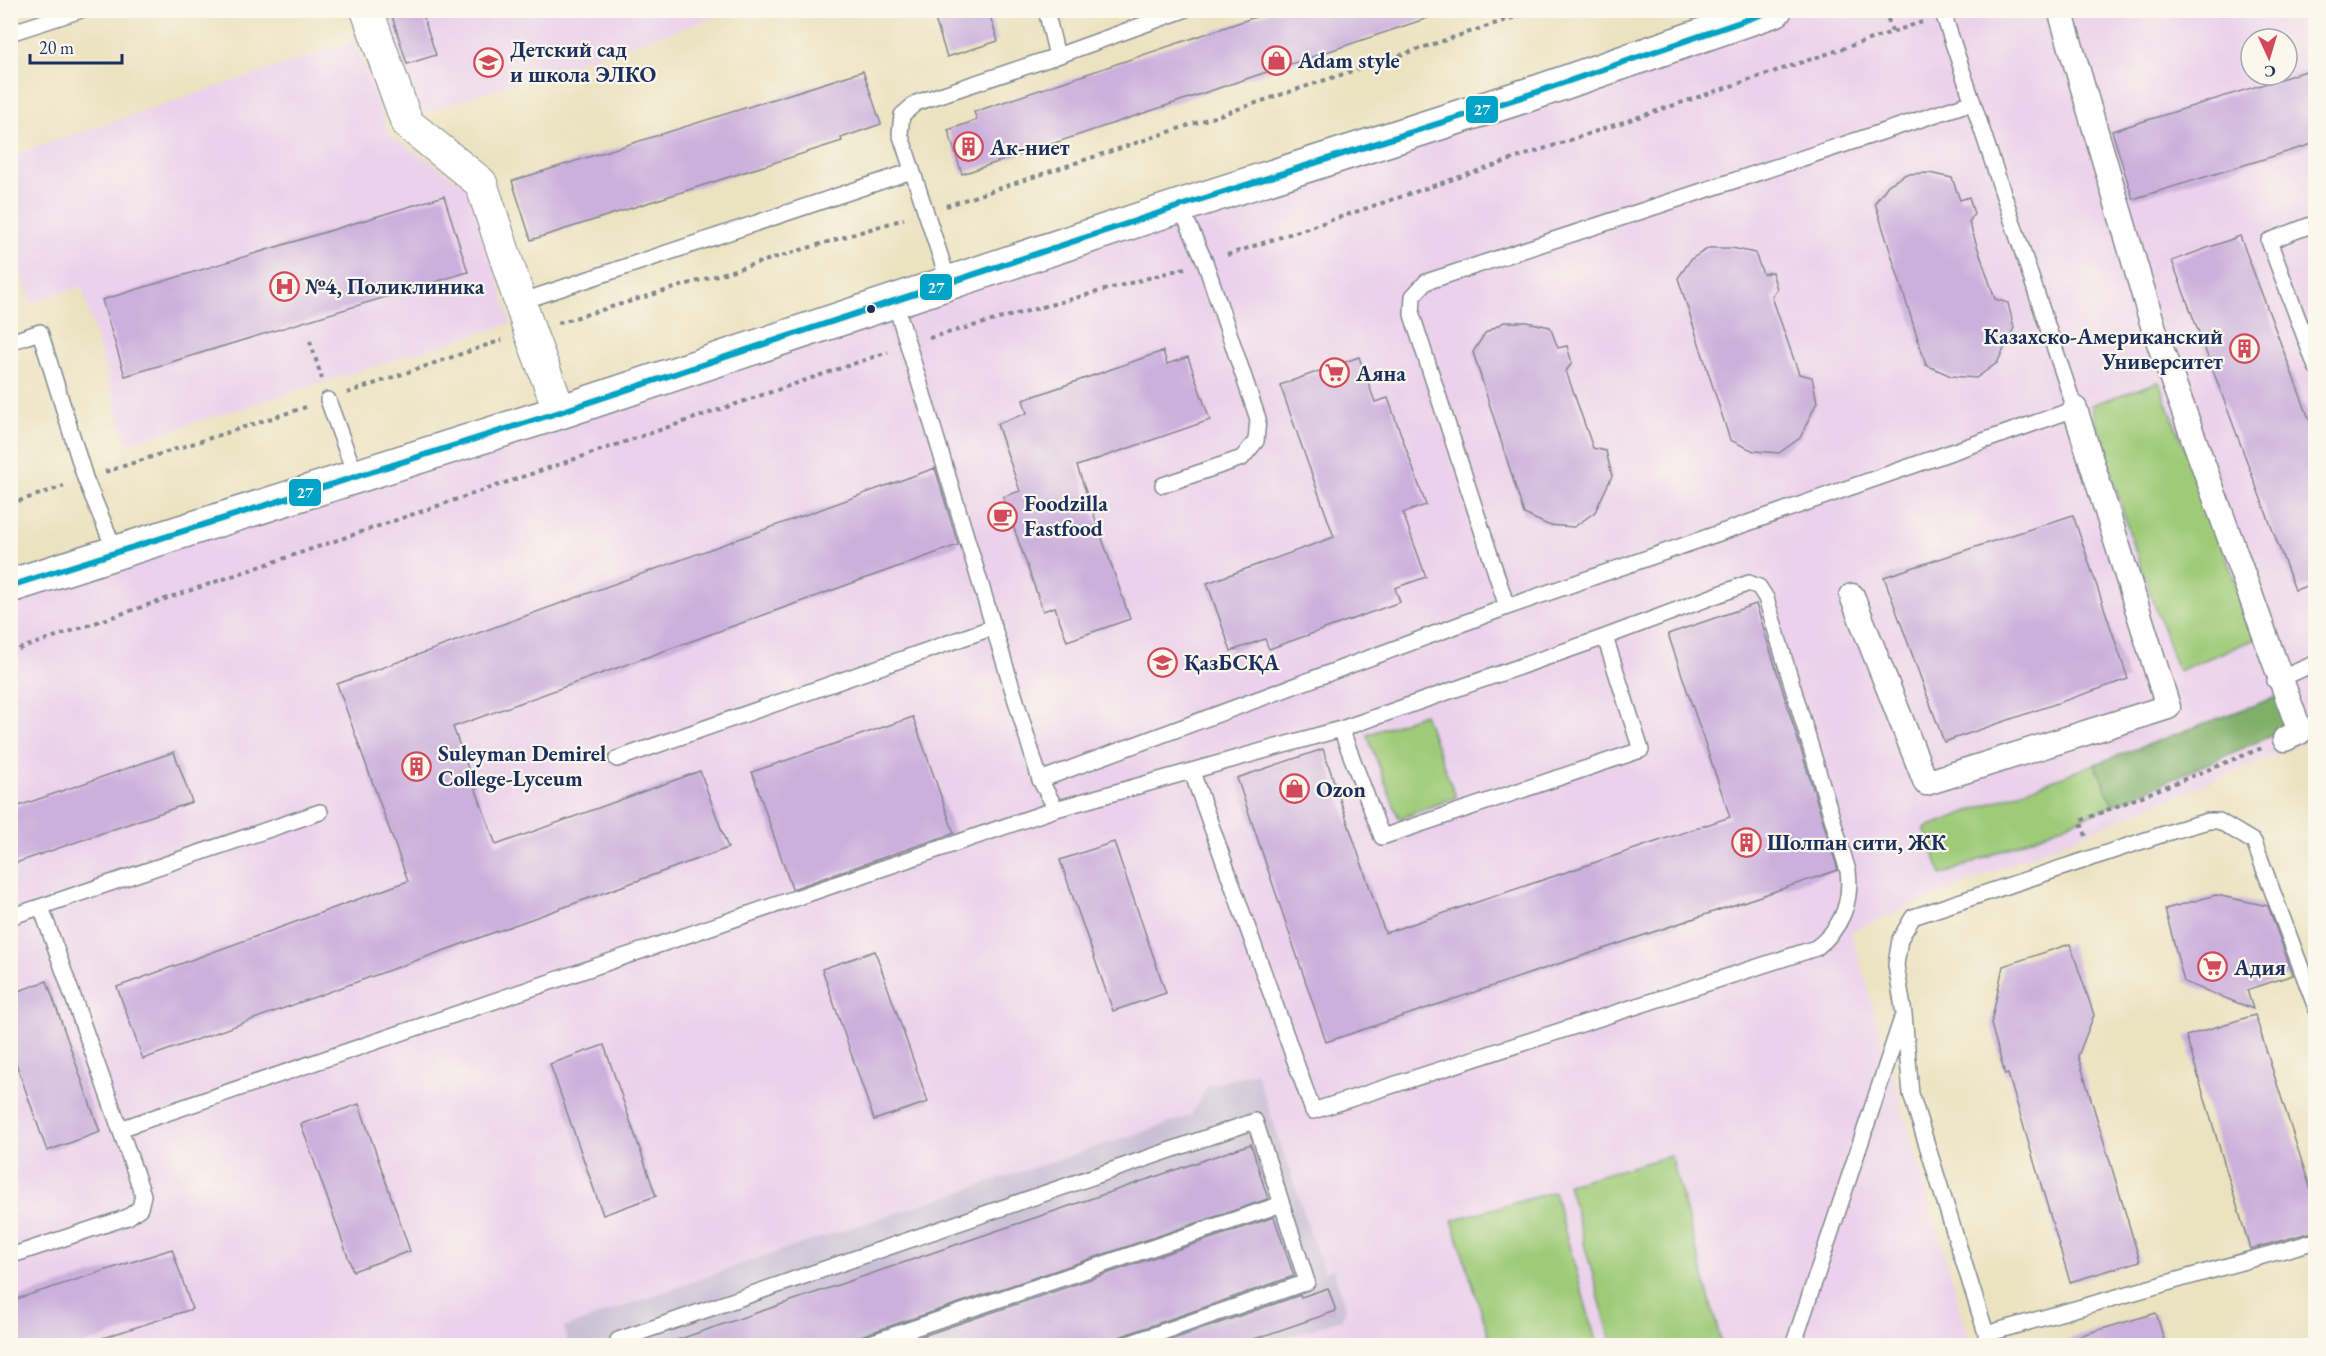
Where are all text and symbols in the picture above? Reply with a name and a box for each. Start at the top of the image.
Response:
scale bar [30,27,122,65]
north arrow [2239,27,2299,87]
place label: Детский сад и школа ЭЛКО [510,35,656,89]
text: 20 m [39,36,74,59]
shop icon: Adam style [1261,44,1293,76]
school or university icon: Детский сад и школа ЭЛКО [473,46,505,78]
place label: Adam style [1297,46,1400,75]
text: С [2264,61,2276,82]
line badge: 27 [1465,95,1499,124]
text: 27 [1474,99,1491,120]
building icon: Ак-ниет [953,131,985,163]
place label: Ак-ниет [989,133,1070,162]
hospital icon: №4, Поликлиника [268,270,300,302]
place label: №4, Поликлиника [305,272,485,301]
line badge: 27 [919,273,953,301]
text: 27 [928,277,945,298]
unlabelled marker [865,303,877,315]
place label: Казахско-Американский Университет [1984,322,2223,376]
building icon: Казахско-Американский Университет [2228,333,2260,365]
supermarket icon: Аяна [1319,357,1351,389]
place label: Аяна [1355,359,1406,388]
line badge: 27 [288,478,322,507]
text: 27 [297,482,314,503]
place label: Foodzilla Fastfood [1024,489,1108,543]
cafe icon: Foodzilla Fastfood [987,500,1019,532]
school or university icon: ҚазБСҚА [1147,646,1179,678]
place label: ҚазБСҚА [1184,648,1280,677]
place label: Suleyman Demirel College-Lyceum [438,739,606,793]
building icon: Suleyman Demirel College-Lyceum [401,750,433,782]
shop icon: Ozon [1279,773,1311,805]
place label: Ozon [1316,775,1366,804]
building icon: Шолпан сити, ЖК [1730,826,1762,858]
place label: Шолпан сити, ЖК [1767,828,1947,857]
supermarket icon: Адия [2197,951,2229,983]
place label: Адия [2233,953,2286,982]

